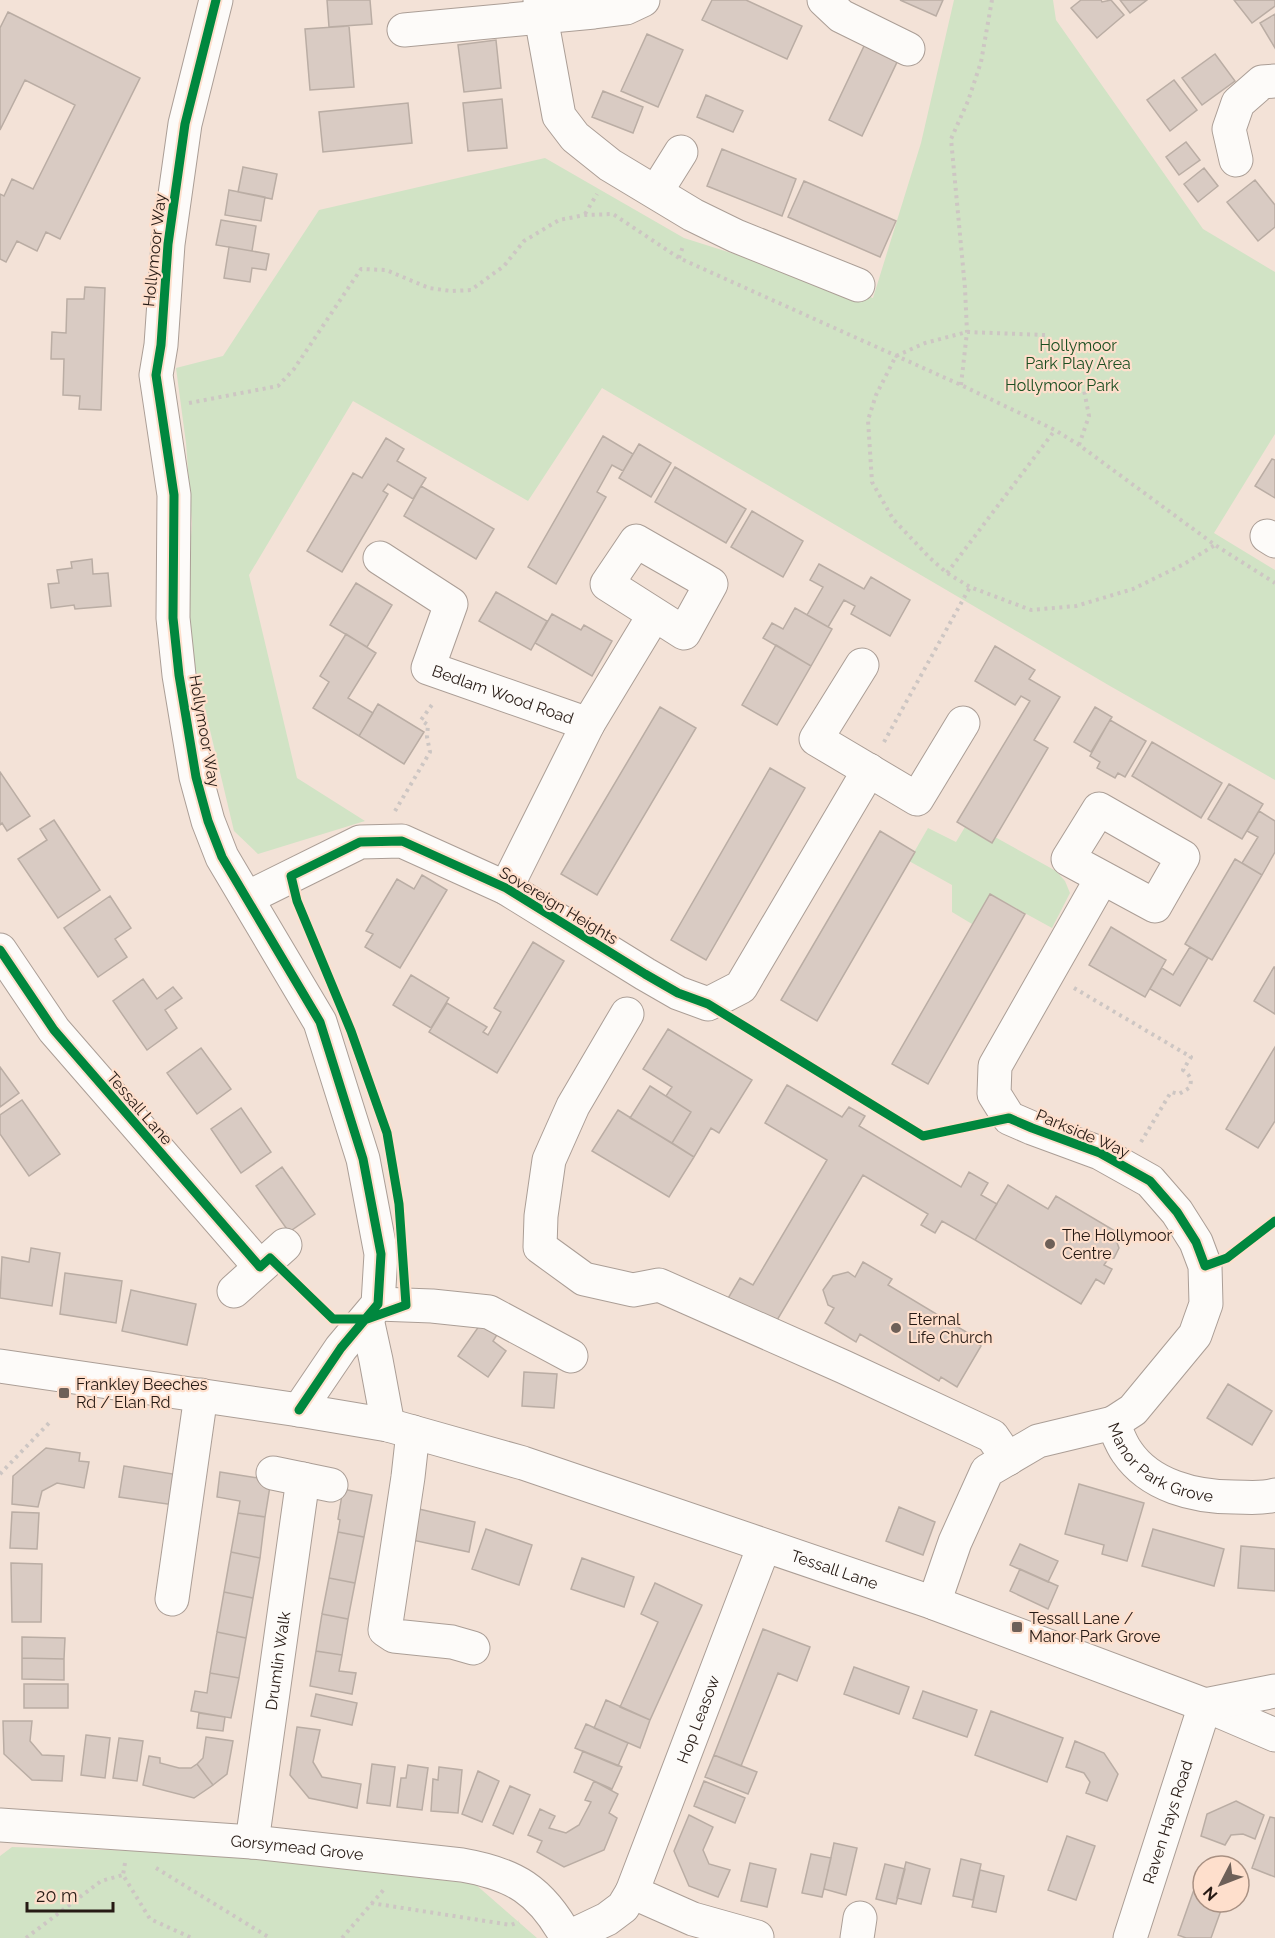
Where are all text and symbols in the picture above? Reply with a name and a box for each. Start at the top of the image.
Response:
street label: Hollymoor Way [139,192,170,308]
park label: Hollymoor Park Play Area [1025,336,1131,373]
park label: Hollymoor Park [1005,376,1120,395]
street label: Bedlam Wood Road [430,661,576,728]
street label: Hollymoor Way [185,673,224,789]
street label: Sovereign Heights [496,863,622,948]
street label: Tessall Lane [103,1068,177,1149]
street label: Parkside Way [1033,1105,1133,1162]
place label: The Hollymoor Centre [1062,1226,1173,1263]
marker: The Hollymoor Centre [1043,1237,1057,1251]
place label: Eternal Life Church [908,1310,993,1347]
marker: Eternal Life Church [889,1321,903,1335]
place label: Frankley Beeches Rd / Elan Rd [76,1375,208,1412]
marker: Frankley Beeches Rd / Elan Rd [57,1386,71,1400]
street label: Manor Park Grove [1104,1420,1214,1506]
street label: Tessall Lane [789,1546,881,1593]
place label: Tessall Lane / Manor Park Grove [1029,1609,1160,1646]
street label: Drumlin Walk [262,1610,294,1711]
marker: Tessall Lane / Manor Park Grove [1010,1620,1024,1634]
street label: Hop Leasow [673,1673,724,1766]
street label: Raven Hays Road [1139,1758,1197,1886]
street label: Gorsymead Grove [230,1832,364,1864]
north arrow [1191,1854,1251,1914]
scale bar [27,1875,112,1913]
text: N [1199,1883,1221,1905]
text: 20 m [36,1885,78,1906]

